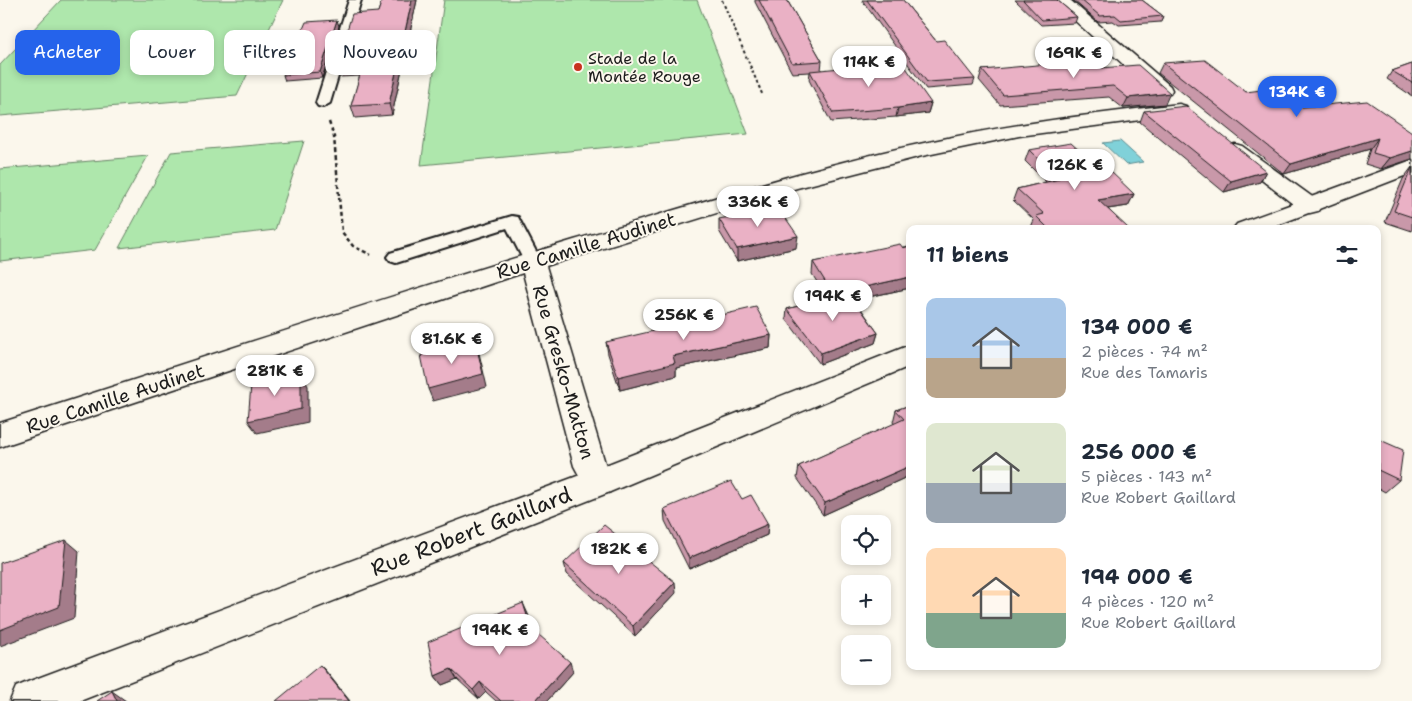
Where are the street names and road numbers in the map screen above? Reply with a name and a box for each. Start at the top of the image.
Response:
street label: Rue Camille Audinet [494,206,679,285]
street label: Rue Gresko-Matton [527,282,600,462]
street label: Rue Camille Audinet [23,358,207,439]
street label: Rue Robert Gaillard [367,480,576,583]

